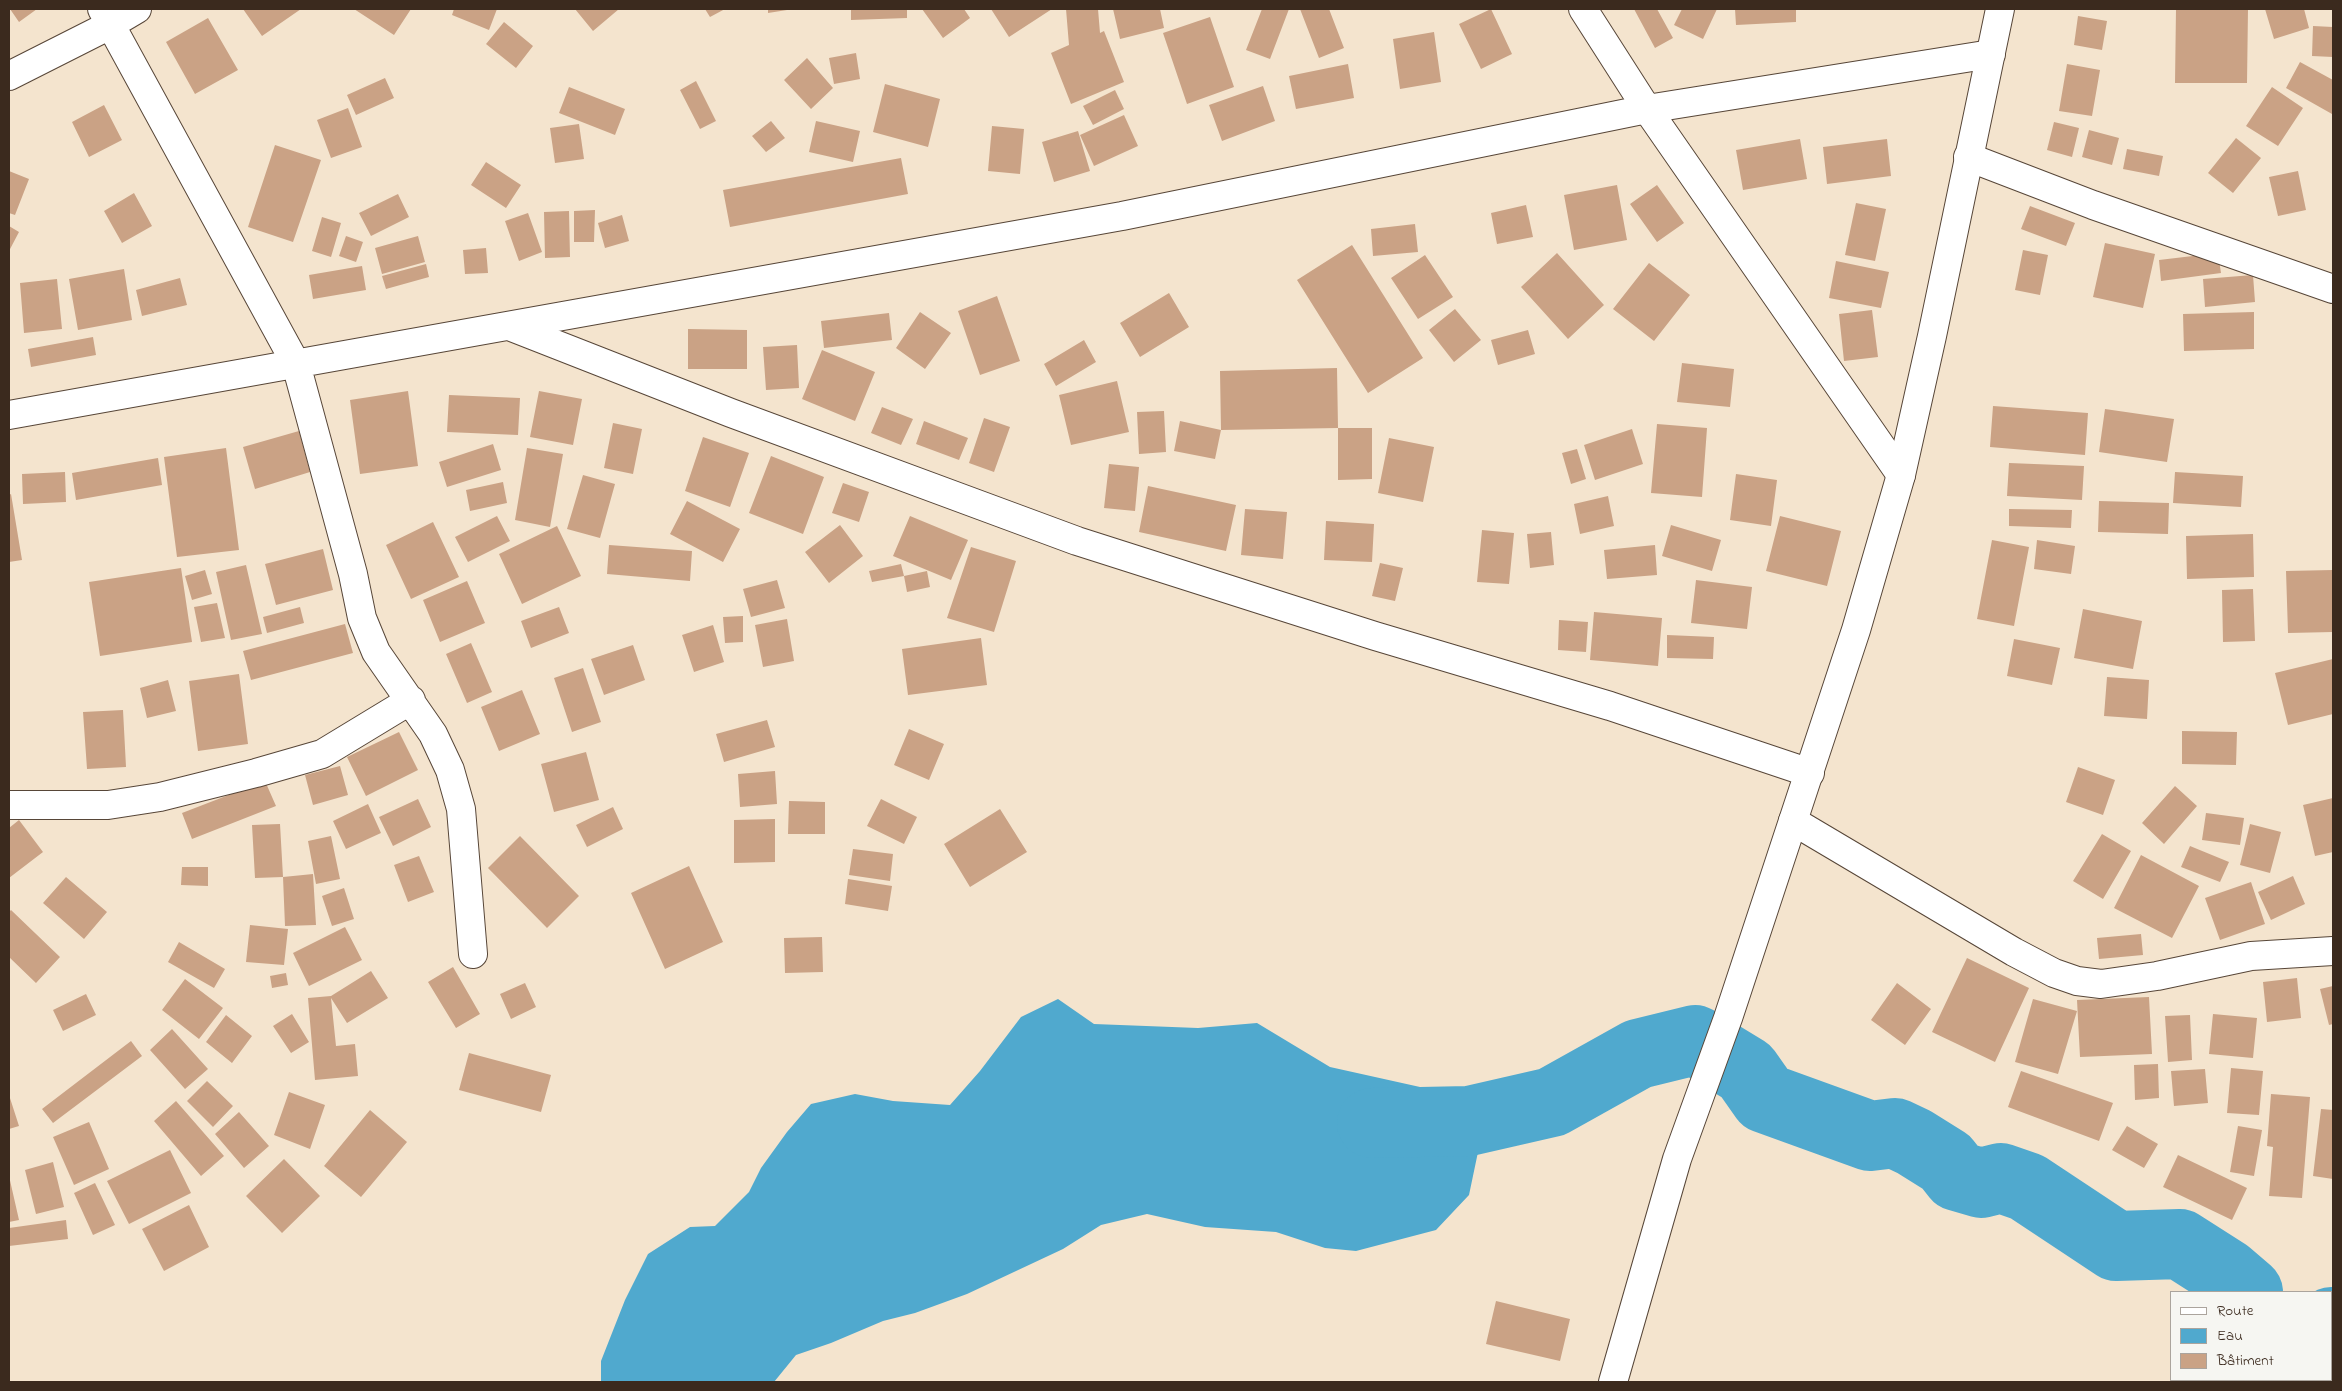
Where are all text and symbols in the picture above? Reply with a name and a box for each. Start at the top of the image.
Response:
legend [2170,1291,2332,1381]
text: Route [2217,1300,2253,1322]
text: Eau [2217,1325,2243,1347]
text: Bâtiment [2217,1350,2274,1372]

